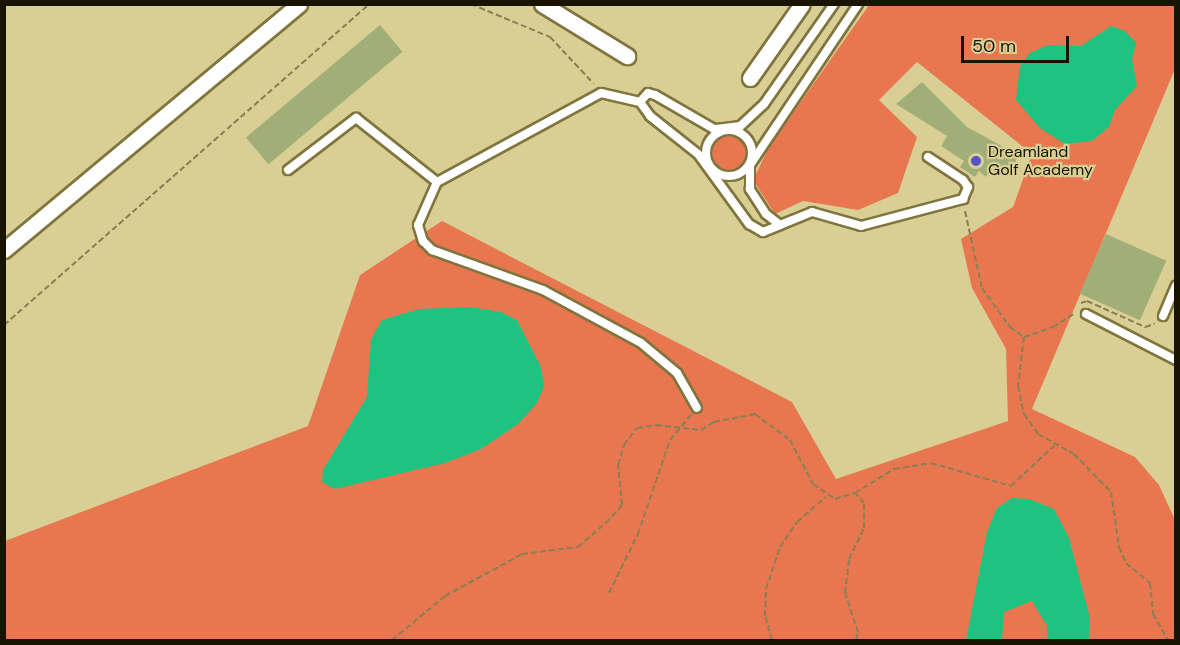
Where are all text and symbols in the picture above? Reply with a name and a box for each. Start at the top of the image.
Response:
scale bar [964,24,1072,62]
text: 50 m [972,34,1016,58]
place label: Dreamland Golf Academy [988,142,1093,180]
marker: Dreamland Golf Academy [969,154,983,168]

